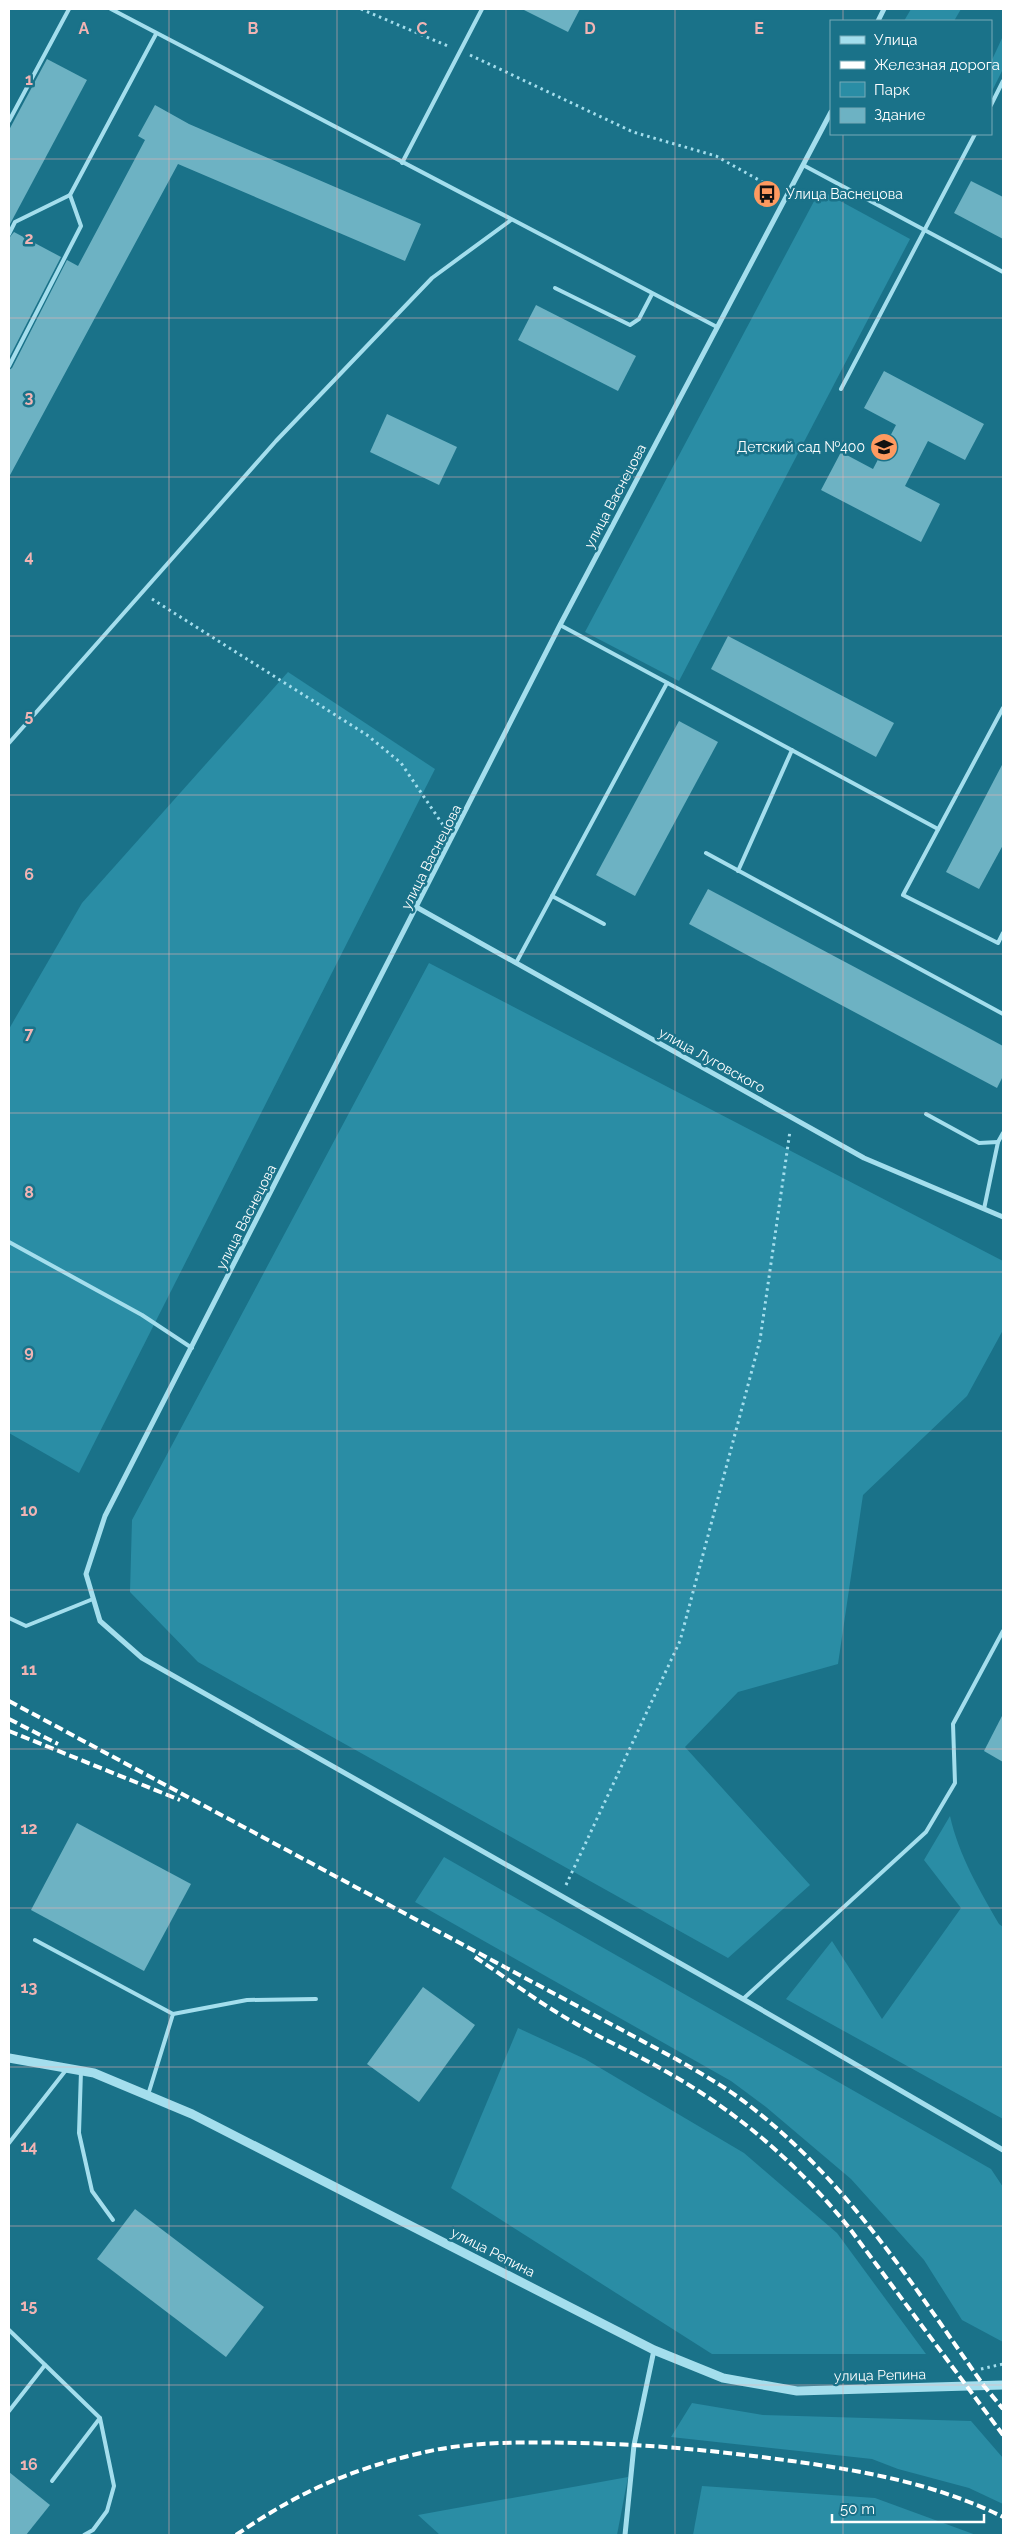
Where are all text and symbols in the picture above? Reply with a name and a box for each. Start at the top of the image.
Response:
text: A [79,19,90,38]
text: B [248,19,259,38]
text: C [417,19,428,38]
text: D [584,19,596,38]
text: E [754,19,764,38]
legend [830,20,992,135]
text: Улица [874,31,918,49]
text: Железная дорога [874,56,1000,74]
text: 1 [25,70,33,89]
text: Парк [874,81,910,99]
text: Здание [874,106,926,124]
bus stop icon: Улица Васнецова [752,179,782,209]
place label: Улица Васнецова [786,186,903,202]
text: 2 [24,229,34,248]
text: 3 [25,388,34,407]
school or university icon: Детский сад №400 [869,432,899,462]
place label: Детский сад №400 [737,439,865,455]
street label: улица Васнецова [581,441,649,551]
text: 4 [24,547,34,566]
text: 5 [25,706,34,725]
street label: улица Васнецова [398,802,464,912]
text: 6 [24,865,34,884]
text: 7 [25,1024,34,1043]
street label: улица Луговского [656,1024,768,1096]
street label: улица Васнецова [213,1162,279,1272]
text: 8 [24,1183,34,1202]
text: 9 [24,1342,34,1361]
text: 10 [20,1501,38,1520]
text: 11 [21,1660,37,1679]
text: 12 [21,1819,37,1838]
text: 13 [21,1978,37,1997]
text: 14 [20,2137,38,2156]
street label: улица Репина [448,2224,538,2280]
text: 15 [21,2296,38,2315]
street label: улица Репина [834,2366,926,2384]
text: 16 [20,2455,38,2474]
scale bar [832,2492,984,2524]
text: 50 m [840,2500,875,2518]

